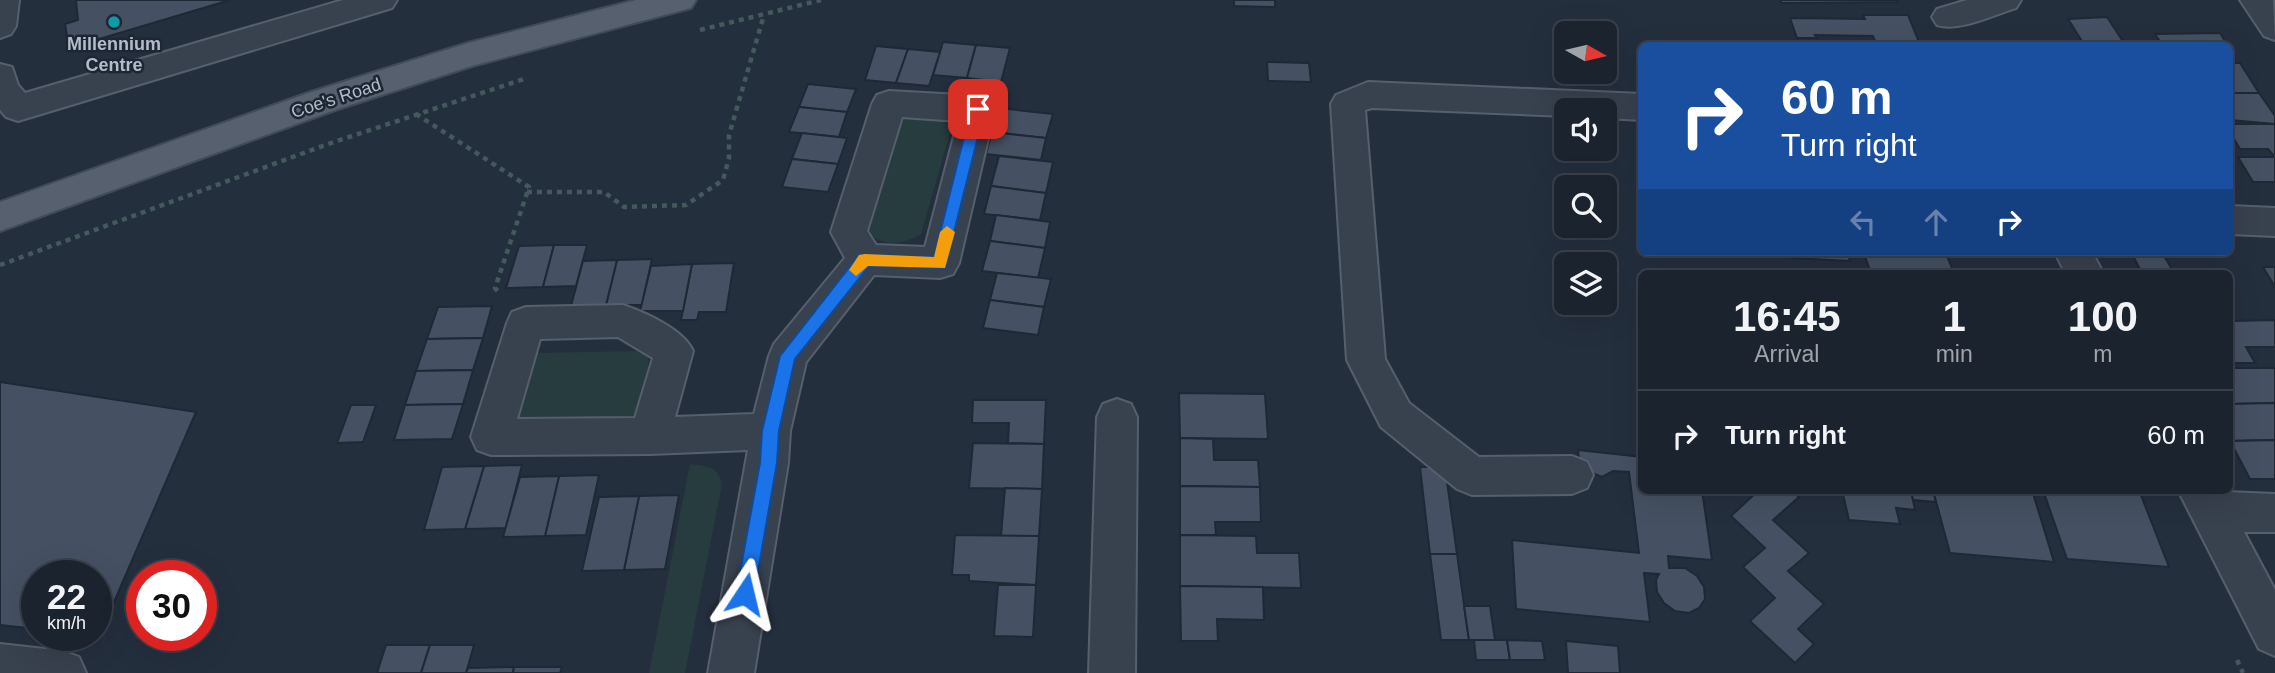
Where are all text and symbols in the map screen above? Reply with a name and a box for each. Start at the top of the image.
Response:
marker: Millennium Centre [106,14,122,30]
north arrow [1554,21,1617,84]
map controls [1554,21,1617,315]
place label: Millennium Centre [67,34,161,75]
icon: right [1666,70,1757,161]
text: 60 m [1781,70,1893,124]
street label: Coe's Road [288,74,384,122]
pin [948,79,1008,139]
icon: arrive [959,90,997,128]
button: sound [1554,98,1617,161]
text: Turn right [1781,127,1917,163]
button: search [1554,175,1617,238]
icon: left [1844,203,1882,241]
icon: ahead [1917,203,1955,241]
icon: right [1990,203,2028,241]
button: layers [1554,252,1617,315]
text: 16:45 [1733,293,1841,340]
text: 1 [1942,293,1966,340]
text: 100 [2068,293,2138,340]
text: Arrival [1754,341,1819,367]
text: min [1936,341,1973,367]
text: m [2093,341,2112,367]
icon: right [1666,417,1704,455]
text: Turn right [1725,420,1846,450]
text: 60 m [2147,420,2205,450]
position arrow [708,557,782,631]
speed limit sign: 30 [126,560,217,651]
text: 22 [47,577,86,616]
text: km/h [47,613,86,633]

